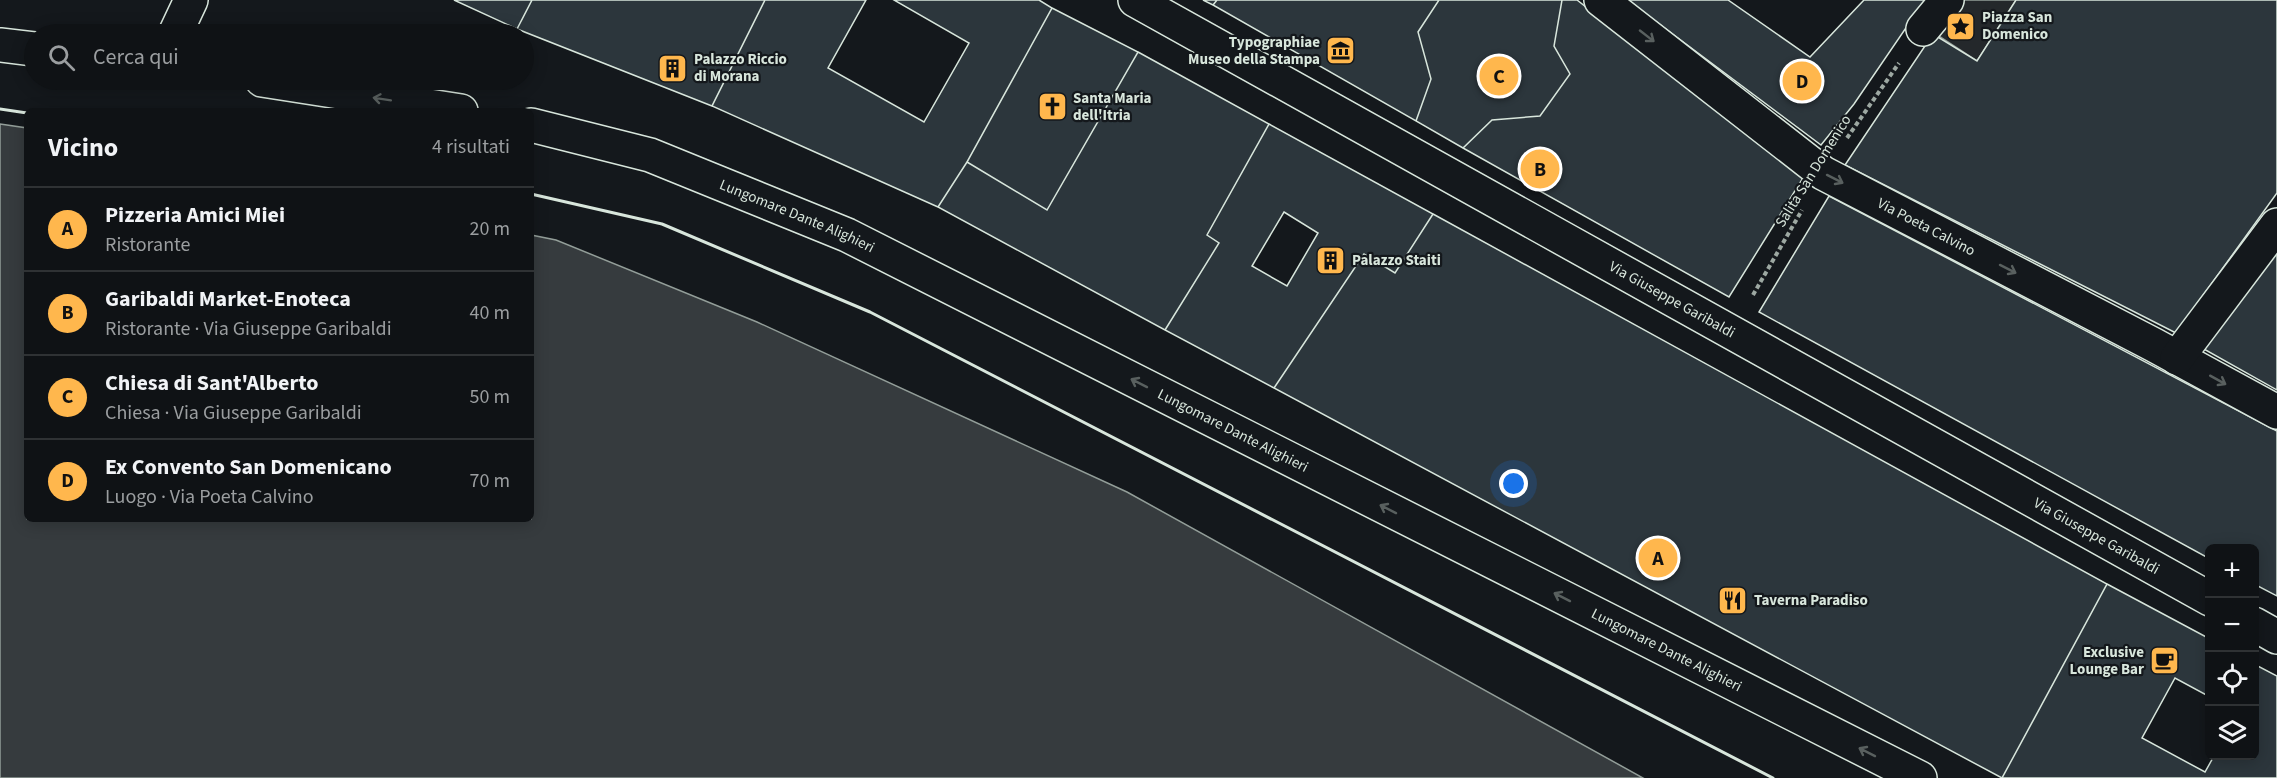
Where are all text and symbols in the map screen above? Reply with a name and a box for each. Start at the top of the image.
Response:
place label: Piazza San Domenico [1982,7,2052,45]
place icon: Piazza San Domenico [1945,10,1977,42]
search box [24,24,534,90]
one-way arrow [1639,29,1655,42]
place label: Typographiae Museo della Stampa [1188,32,1320,70]
museum icon: Typographiae Museo della Stampa [1325,35,1357,67]
icon: search [45,41,78,74]
text: Cerca qui [93,41,179,73]
place label: Palazzo Riccio di Morana [694,49,787,87]
building icon: Palazzo Riccio di Morana [657,52,689,84]
pin: C [1480,54,1518,98]
pin: D [1782,58,1822,104]
place label: Santa Maria dell'Itria [1073,88,1152,126]
church icon: Santa Maria dell'Itria [1036,91,1068,123]
one-way arrow [373,93,393,104]
street label: Salita San Domenico [1770,111,1856,232]
text: Vicino [48,129,118,166]
text: 4 risultati [432,133,510,161]
pin: B [1520,146,1560,192]
street label: Lungomare Dante Alighieri [716,174,878,258]
one-way arrow [1826,174,1844,186]
street label: Via Poeta Calvino [1873,193,1979,261]
text: Pizzeria Amici Miei [105,199,285,231]
text: A [62,215,73,243]
text: 20 m [470,215,510,243]
text: Ristorante [105,231,191,259]
building icon: Palazzo Staiti [1315,244,1347,276]
place label: Palazzo Staiti [1352,250,1441,271]
street label: Via Giuseppe Garibaldi [1605,256,1739,343]
one-way arrow [1999,264,2017,275]
text: Garibaldi Market-Enoteca [105,283,351,315]
text: B [61,299,74,327]
text: 40 m [470,299,510,327]
text: Ristorante · Via Giuseppe Garibaldi [105,315,392,343]
text: Chiesa di Sant'Alberto [105,367,318,399]
one-way arrow [2209,374,2226,386]
one-way arrow [1131,377,1149,388]
text: C [62,383,73,411]
text: 50 m [470,383,510,411]
street label: Lungomare Dante Alighieri [1154,384,1312,478]
text: Chiesa · Via Giuseppe Garibaldi [105,399,362,427]
text: Ex Convento San Domenicano [105,451,392,483]
text: D [61,467,74,495]
text: 70 m [470,467,510,495]
your location [1499,469,1528,498]
text: Luogo · Via Poeta Calvino [105,483,314,511]
street label: Via Giuseppe Garibaldi [2030,493,2163,580]
one-way arrow [1380,503,1398,514]
pin: A [1638,536,1678,580]
map controls [2205,544,2259,760]
button: + [2205,544,2259,598]
restaurant icon: Taverna Paradiso [1717,584,1749,616]
place label: Taverna Paradiso [1754,590,1868,611]
one-way arrow [1554,591,1572,602]
button: − [2205,598,2259,652]
street label: Lungomare Dante Alighieri [1587,603,1745,697]
place label: Exclusive Lounge Bar [2070,642,2144,680]
cafe icon: Exclusive Lounge Bar [2149,645,2181,677]
button: locate [2205,652,2259,706]
button: layers [2205,706,2259,760]
one-way arrow [1859,745,1877,757]

